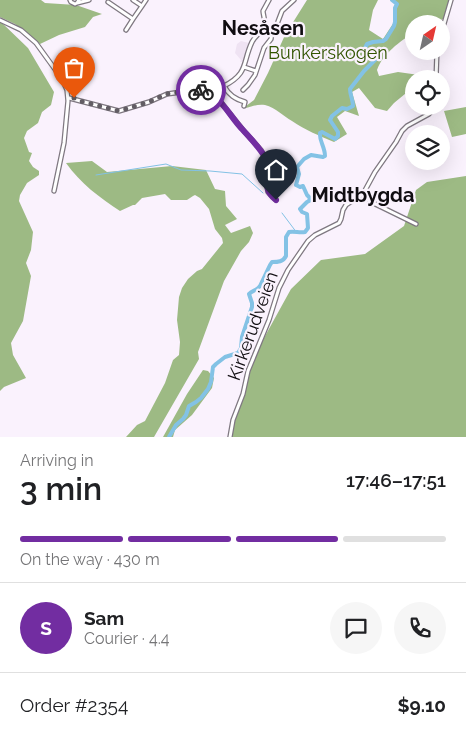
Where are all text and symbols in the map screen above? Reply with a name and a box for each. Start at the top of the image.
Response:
north arrow [405,15,450,60]
map controls [405,15,450,170]
district label: Nesåsen [222,16,304,40]
park label: Bunkerskogen [268,42,388,63]
pin [53,47,95,98]
icon: bag [60,54,88,82]
courier [176,65,226,115]
button: locate [405,70,450,115]
icon: bike [187,76,215,104]
button: layers [405,125,450,170]
pin [255,149,297,200]
icon: home [262,156,290,184]
district label: Midtbygda [312,183,414,207]
street label: Kirkerudveien [223,268,282,383]
text: Arriving in [20,451,94,470]
text: 17:46–17:51 [346,469,446,491]
text: 3 min [20,470,102,507]
text: On the way · 430 m [20,550,160,569]
button: chat [330,602,382,654]
button: phone [394,602,446,654]
text: Sam [84,607,124,629]
text: S [40,617,52,639]
text: Courier · 4.4 [84,629,169,648]
text: Order #2354 [20,694,128,716]
text: $9.10 [397,694,446,716]

